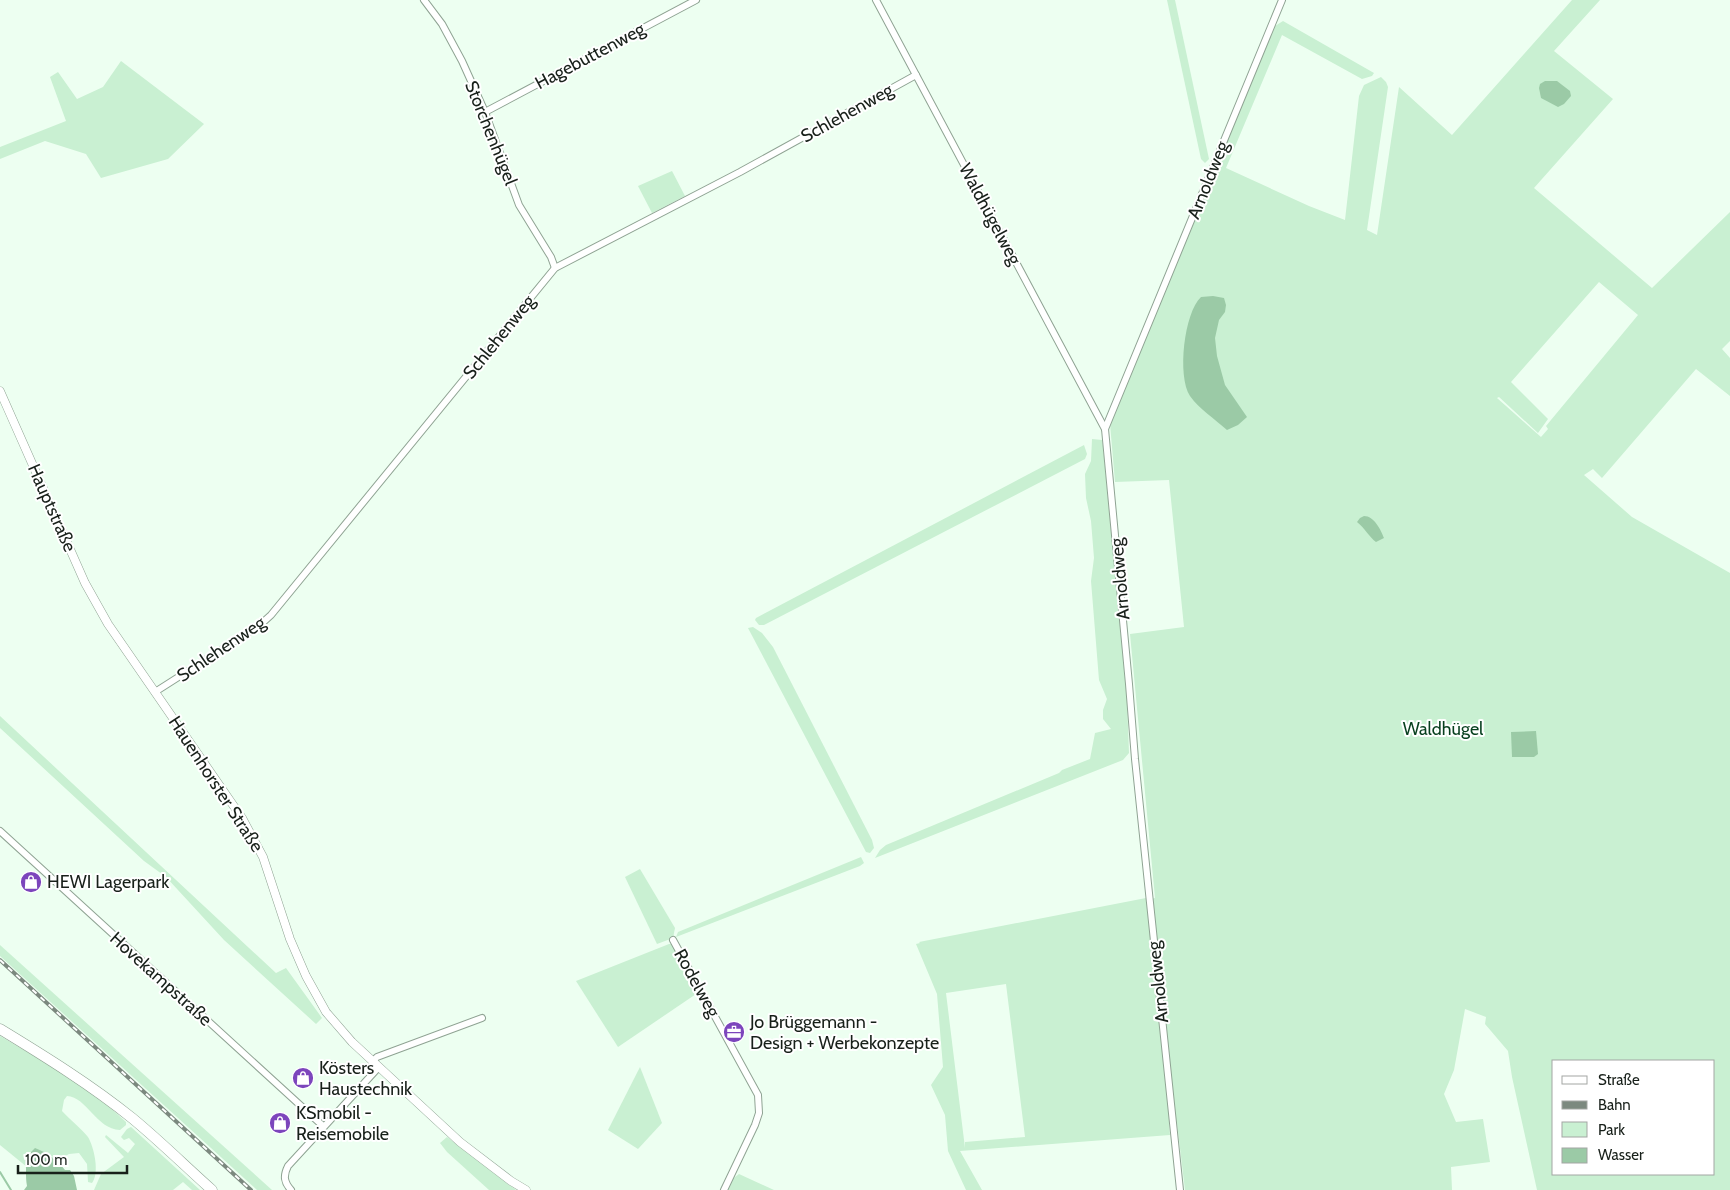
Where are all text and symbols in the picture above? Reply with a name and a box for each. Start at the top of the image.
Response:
street label: Hagebuttenweg [531,17,650,94]
street label: Storchenhügel [460,78,522,189]
street label: Schlehenweg [797,78,898,147]
street label: Arnoldweg [1182,137,1234,222]
street label: Waldhügelweg [954,159,1026,269]
street label: Schlehenweg [458,290,540,384]
street label: Hauptstraße [23,461,81,555]
street label: Arnoldweg [1105,536,1135,621]
street label: Schlehenweg [173,611,270,687]
street label: Hauenhorster Straße [164,712,268,856]
park label: Waldhügel [1403,718,1484,740]
shop icon: HEWI Lagerpark [19,870,43,894]
place label: HEWI Lagerpark [47,871,170,893]
street label: Hovekampstraße [105,927,217,1031]
street label: Arnoldweg [1143,939,1173,1024]
street label: Rodelweg [669,945,725,1022]
place label: Jo Brüggemann - Design + Werbekonzepte [749,1011,939,1054]
office icon: Jo Brüggemann - Design + Werbekonzepte [722,1020,746,1044]
place label: Kösters Haustechnik [319,1057,413,1100]
legend [1552,1060,1715,1175]
shop icon: Kösters Haustechnik [291,1066,315,1090]
text: Straße [1598,1071,1640,1089]
text: Bahn [1598,1096,1631,1114]
place label: KSmobil - Reisemobile [296,1102,389,1145]
shop icon: KSmobil - Reisemobile [268,1111,292,1135]
text: Park [1598,1121,1625,1139]
scale bar [18,1142,126,1174]
text: Wasser [1598,1146,1644,1164]
text: 100 m [25,1151,67,1169]

